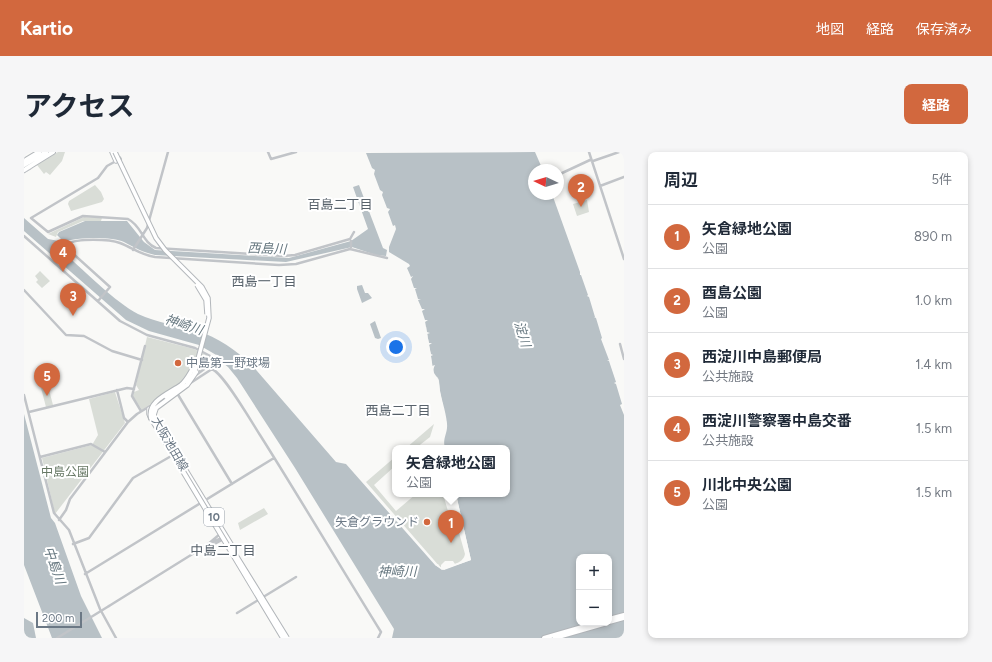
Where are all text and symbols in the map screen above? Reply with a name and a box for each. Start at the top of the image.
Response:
text: Kartio [20,17,73,40]
text: 地図 [816,21,844,38]
text: 経路 [866,21,894,38]
text: 保存済み [916,21,972,38]
button: 経路 [904,84,968,124]
text: アクセス [24,89,135,123]
north arrow [528,164,564,200]
text: 周辺 [664,170,698,190]
text: 5件 [932,172,952,187]
pin: 2 [568,174,594,207]
district label: 百島二丁目 [307,197,373,212]
text: 矢倉緑地公園 [702,220,792,238]
text: 1 [674,229,680,244]
text: 890 m [914,229,952,244]
pin: 4 [50,239,76,272]
water label: 西島川 [247,240,289,257]
text: 公園 [702,241,728,256]
district label: 西島一丁目 [231,274,297,289]
pin: 3 [60,283,86,316]
text: 酉島公園 [702,284,762,302]
text: 2 [673,293,681,308]
text: 1.0 km [915,293,952,308]
text: 公園 [702,305,728,320]
water label: 神崎川 [163,311,207,338]
water label: 淀川 [512,320,534,351]
your location [386,337,406,357]
text: 西淀川中島郵便局 [702,348,822,366]
place label: 中島第一野球場 [186,356,270,370]
text: 3 [673,357,681,372]
text: 1.4 km [915,357,952,372]
marker: 中島第一野球場 [173,358,183,368]
pin: 5 [34,363,60,396]
text: 公共施設 [702,369,754,384]
district label: 西島二丁目 [365,403,431,418]
text: 西淀川警察署中島交番 [702,412,852,430]
street label: 大阪池田線 [149,415,191,473]
text: 4 [673,421,681,436]
text: 1.5 km [916,421,952,436]
text: 公共施設 [702,433,754,448]
popup [392,445,510,497]
text: 矢倉緑地公園 [406,454,496,472]
park label: 中島公園 [41,465,89,479]
text: 公園 [406,475,432,490]
text: 川北中央公園 [702,476,792,494]
text: 5 [673,485,681,500]
text: 1.5 km [916,485,952,500]
text: 公園 [702,497,728,512]
road number: 10 [204,508,224,526]
pin: 1 [438,510,464,543]
place label: 矢倉グラウンド [335,515,419,529]
marker: 矢倉グラウンド [422,517,432,527]
district label: 中島二丁目 [190,543,256,558]
water label: 中島川 [41,544,69,588]
map controls [576,554,612,626]
button: + [576,554,612,590]
water label: 神崎川 [377,564,418,579]
button: − [576,590,612,626]
scale bar [36,610,82,629]
text: 200 m [42,612,74,625]

